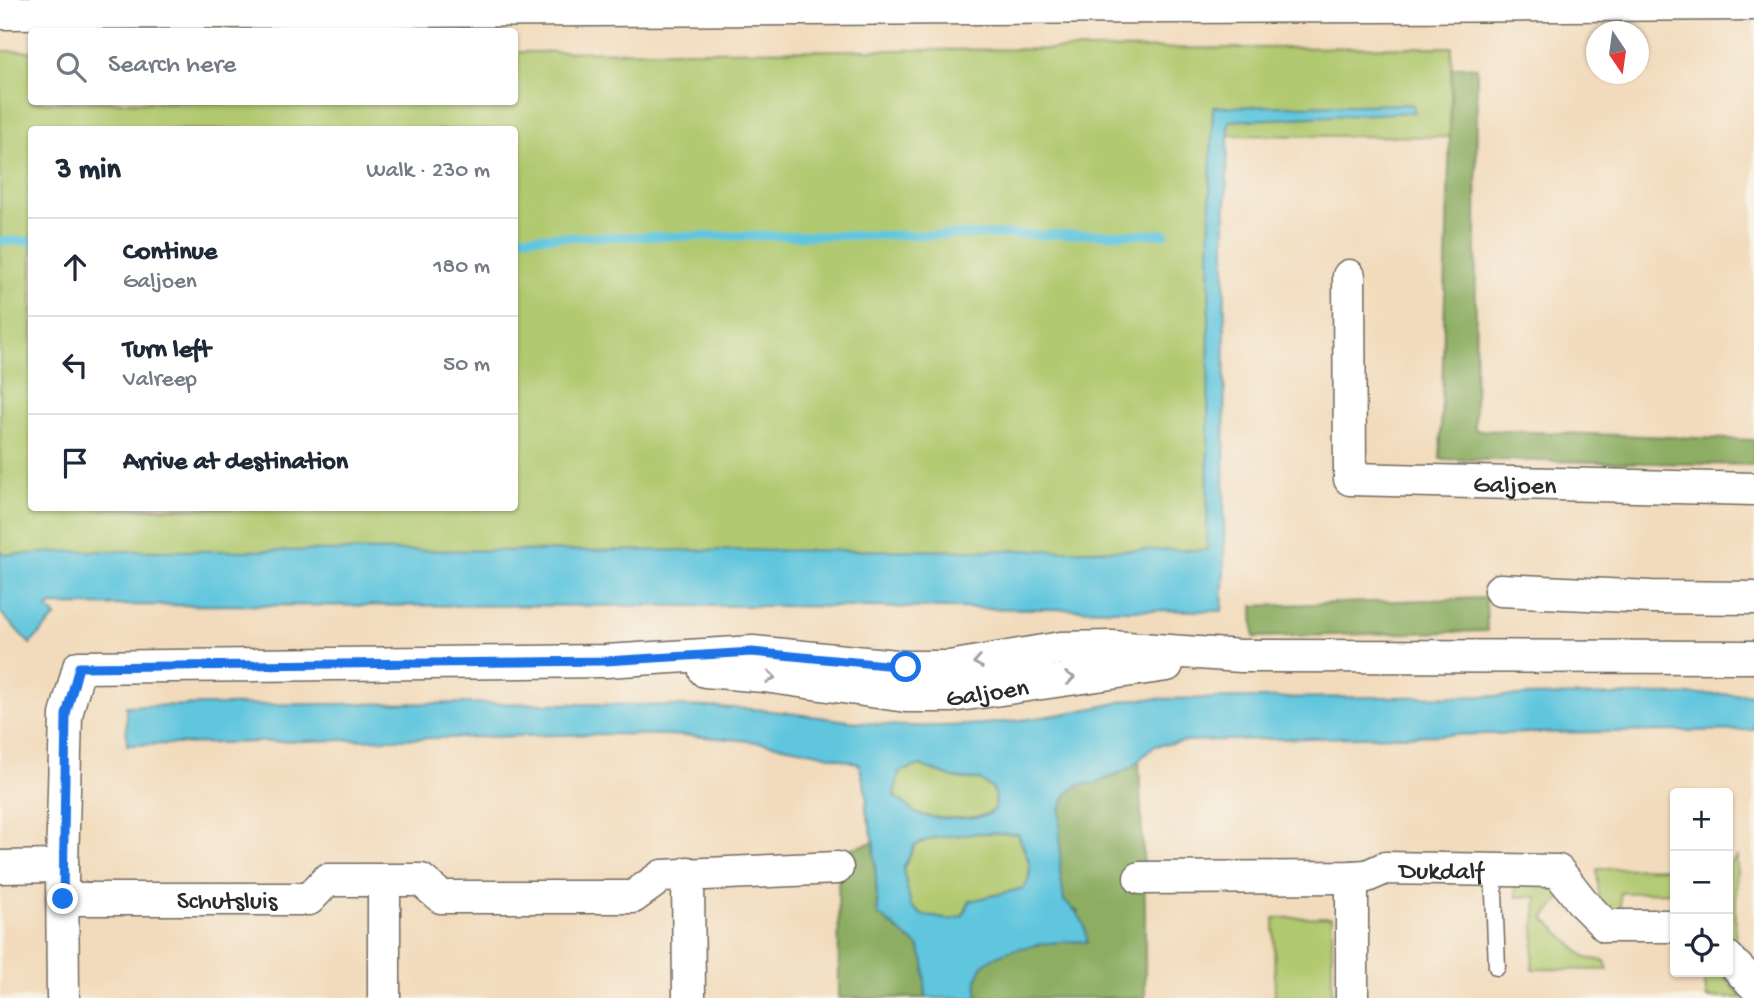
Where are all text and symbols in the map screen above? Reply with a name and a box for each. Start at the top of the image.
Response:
north arrow [1586,21,1649,84]
search box [28,28,518,105]
icon: search [52,48,90,86]
text: Search here [108,51,236,82]
text: 3 min [56,154,121,189]
text: Walk · 230 m [366,158,490,185]
text: Continue [123,238,217,269]
icon: ahead [56,248,94,286]
text: 180 m [433,254,490,281]
text: Galjoen [123,269,197,296]
text: Turn left [123,336,211,367]
icon: left [56,346,94,384]
text: 50 m [443,352,490,379]
text: Valreep [123,367,197,394]
icon: arrive [56,444,94,482]
text: Arrive at destination [123,448,348,479]
street label: Galjoen [1473,471,1558,504]
route start [890,651,921,682]
one-way arrow [972,654,984,669]
one-way arrow [765,670,777,685]
one-way arrow [1064,671,1076,686]
street label: Galjoen [944,674,1032,717]
map controls [1670,788,1733,977]
button: + [1670,788,1733,851]
button: − [1670,851,1733,914]
street label: Dukdalf [1397,857,1486,890]
route end [47,883,78,914]
street label: Schutsluis [177,888,279,919]
button: locate [1670,914,1733,977]

